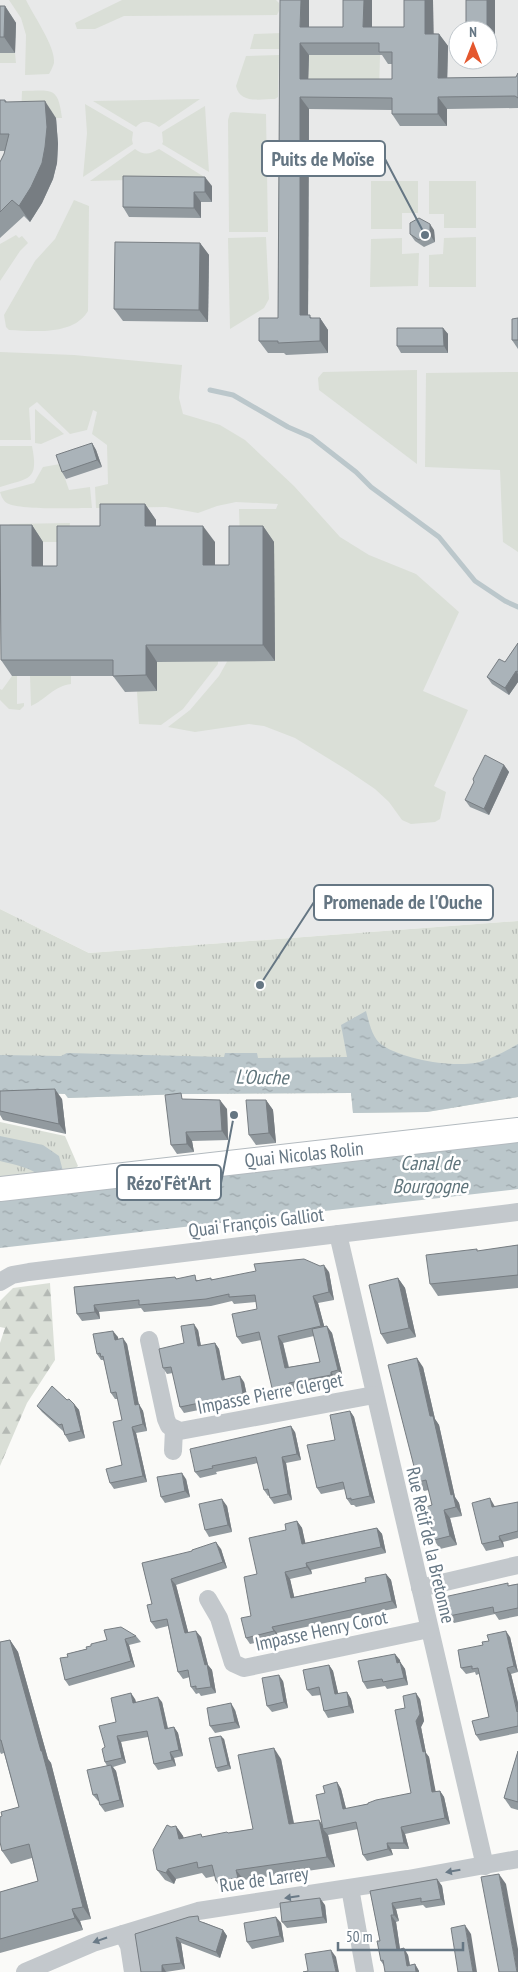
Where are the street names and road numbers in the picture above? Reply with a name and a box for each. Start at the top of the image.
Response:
street label: Quai Nicolas Rolin [243,1136,365,1172]
street label: Quai François Galliot [187,1202,326,1242]
street label: Impasse Pierre Clerget [195,1367,346,1419]
street label: Rue Retif de la Bretonne [401,1464,461,1626]
street label: Impasse Henry Corot [253,1604,390,1656]
street label: Rue de Larrey [218,1861,311,1897]

